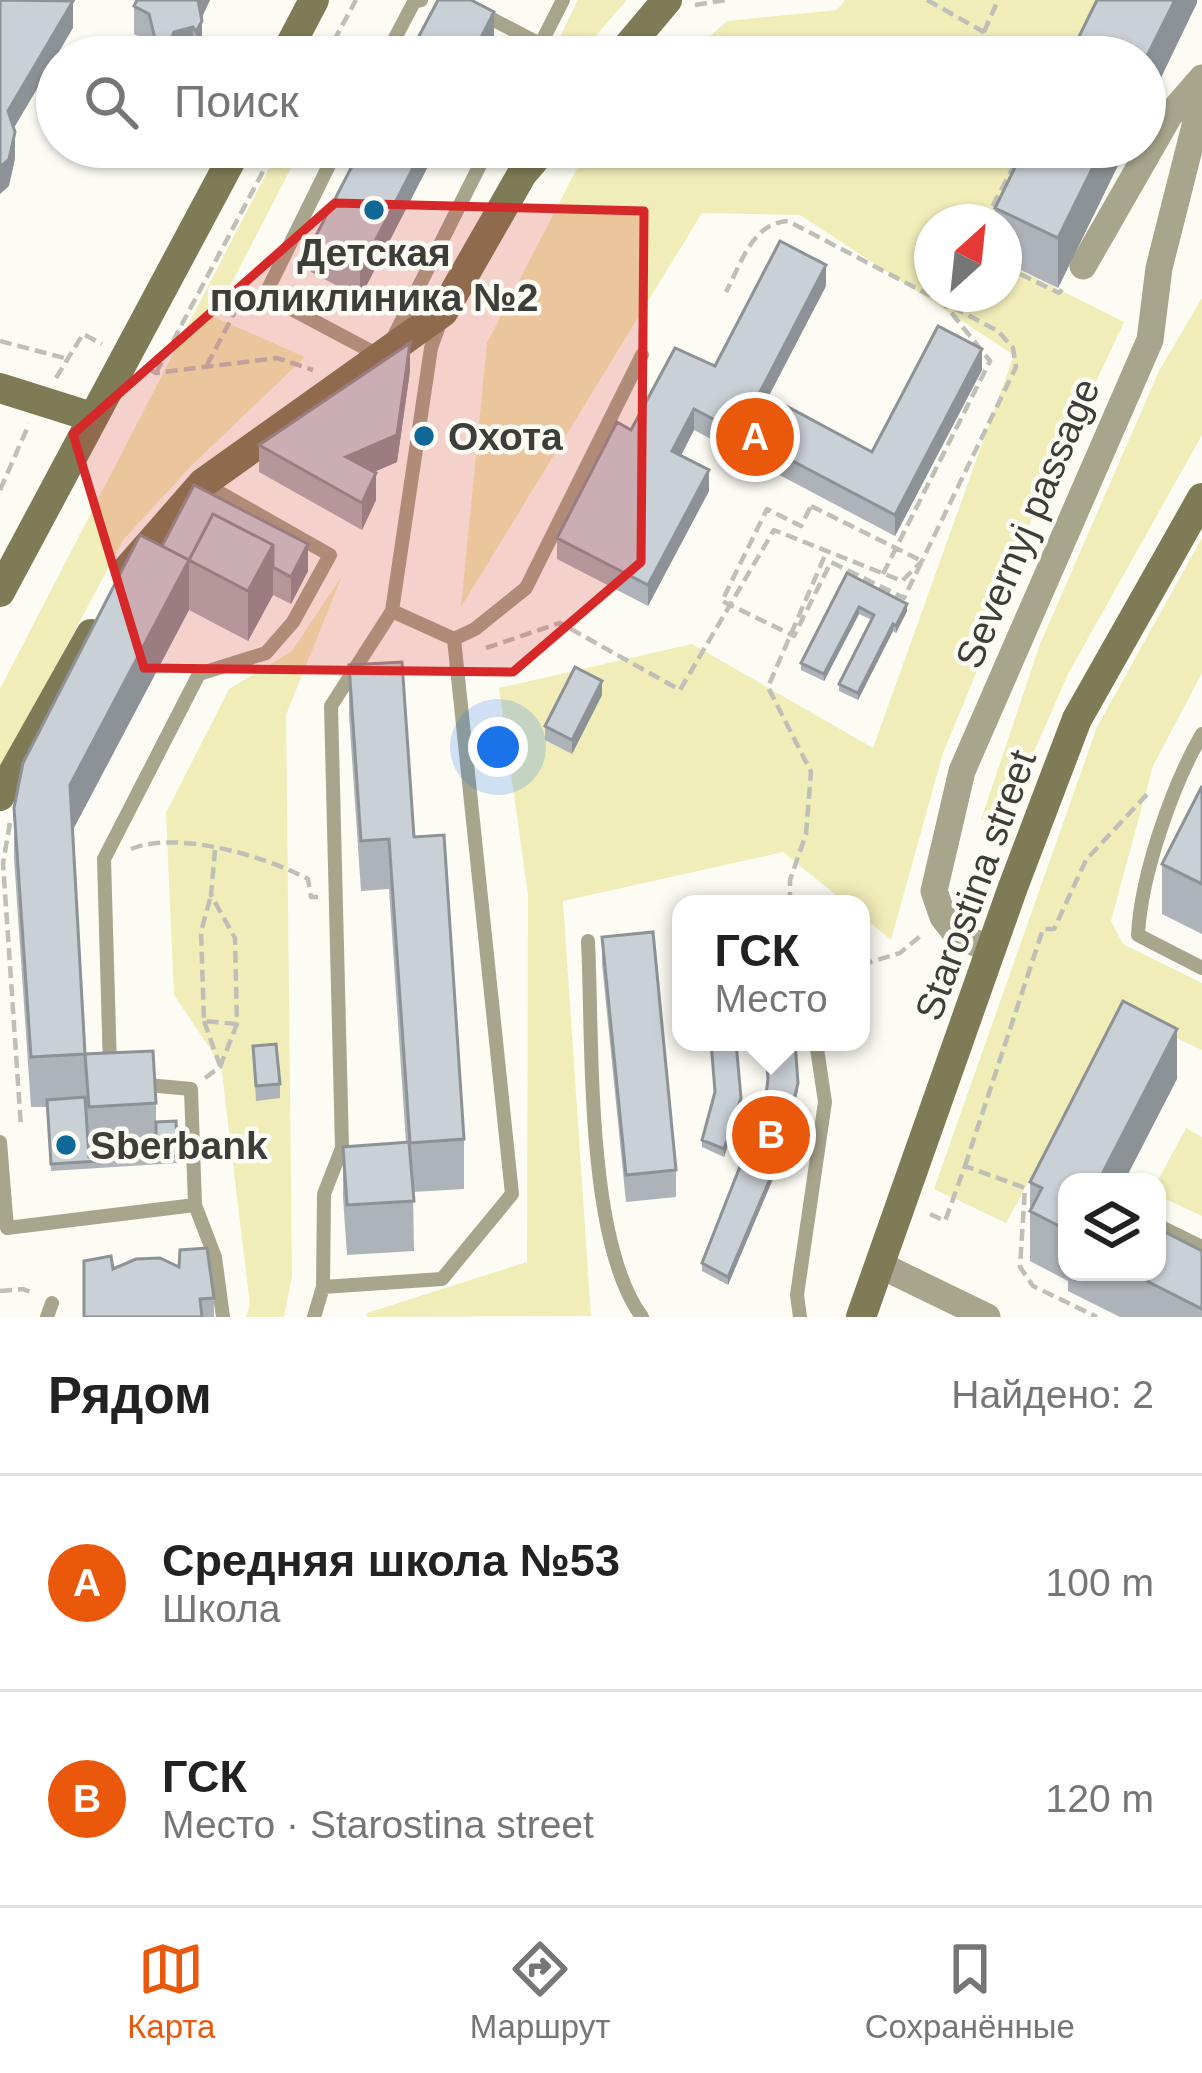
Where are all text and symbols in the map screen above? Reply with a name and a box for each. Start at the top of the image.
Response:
search box [36,36,1166,168]
icon: search [78,69,144,135]
text: Поиск [174,76,299,127]
marker: Детская поликлиника №2 [361,197,387,223]
north arrow [914,204,1022,312]
place label: Детская поликлиника №2 [210,231,538,319]
street label: Severnyj passage [947,372,1108,674]
pin: A [716,392,794,482]
place label: Охота [448,415,563,458]
marker: Охота [411,423,437,449]
your location [468,717,528,777]
street label: Starostina street [907,744,1044,1026]
popup [672,895,870,1051]
text: ГСК [714,925,799,976]
text: Место [714,977,828,1020]
pin: B [732,1090,810,1180]
place label: Sberbank [90,1124,268,1167]
marker: Sberbank [53,1132,79,1158]
map controls [1058,1173,1166,1281]
button: layers [1058,1173,1166,1281]
text: Рядом [48,1367,212,1424]
text: Найдено: 2 [951,1373,1154,1416]
text: Средняя школа №53 [162,1535,620,1586]
text: A [73,1561,101,1604]
text: 100 m [1046,1561,1154,1604]
text: Школа [162,1587,281,1630]
text: ГСК [162,1751,247,1802]
text: B [73,1777,101,1820]
text: 120 m [1046,1777,1154,1820]
text: Место · Starostina street [162,1803,594,1846]
tab: Карта [127,1936,215,2046]
tab: Маршрут [470,1936,610,2046]
tab: Сохранённые [865,1936,1075,2046]

